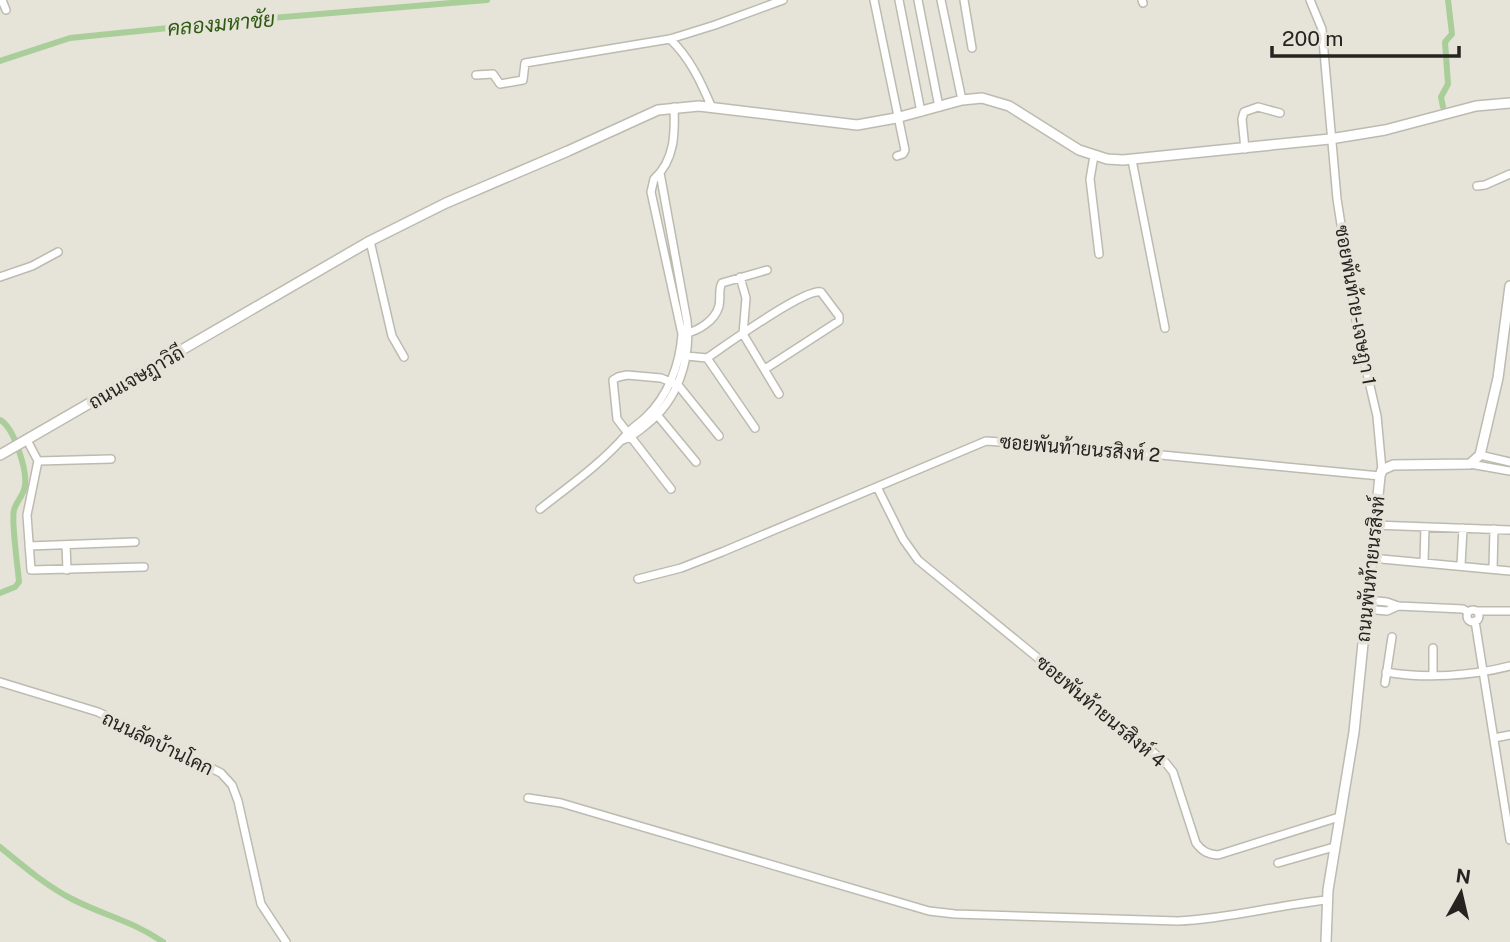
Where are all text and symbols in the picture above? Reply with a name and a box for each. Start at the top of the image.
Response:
water label: คลองมหาชัย [166,6,276,41]
scale bar [1272,14,1459,58]
text: 200 m [1282,26,1343,51]
street label: ซอยพันท้าย-เจษฎา 1 [1329,223,1381,387]
street label: ถนนเจษฎาวิถี [84,340,188,415]
street label: ซอยพันท้ายนรสิงห์ 2 [999,429,1161,466]
street label: ถนนพันท้ายนรสิงห์ [1350,495,1389,643]
street label: ซอยพันท้ายนรสิงห์ 4 [1032,650,1171,771]
street label: ถนนลัดบ้านโคก [99,706,218,779]
north arrow [1426,858,1496,928]
text: N [1454,864,1472,888]

